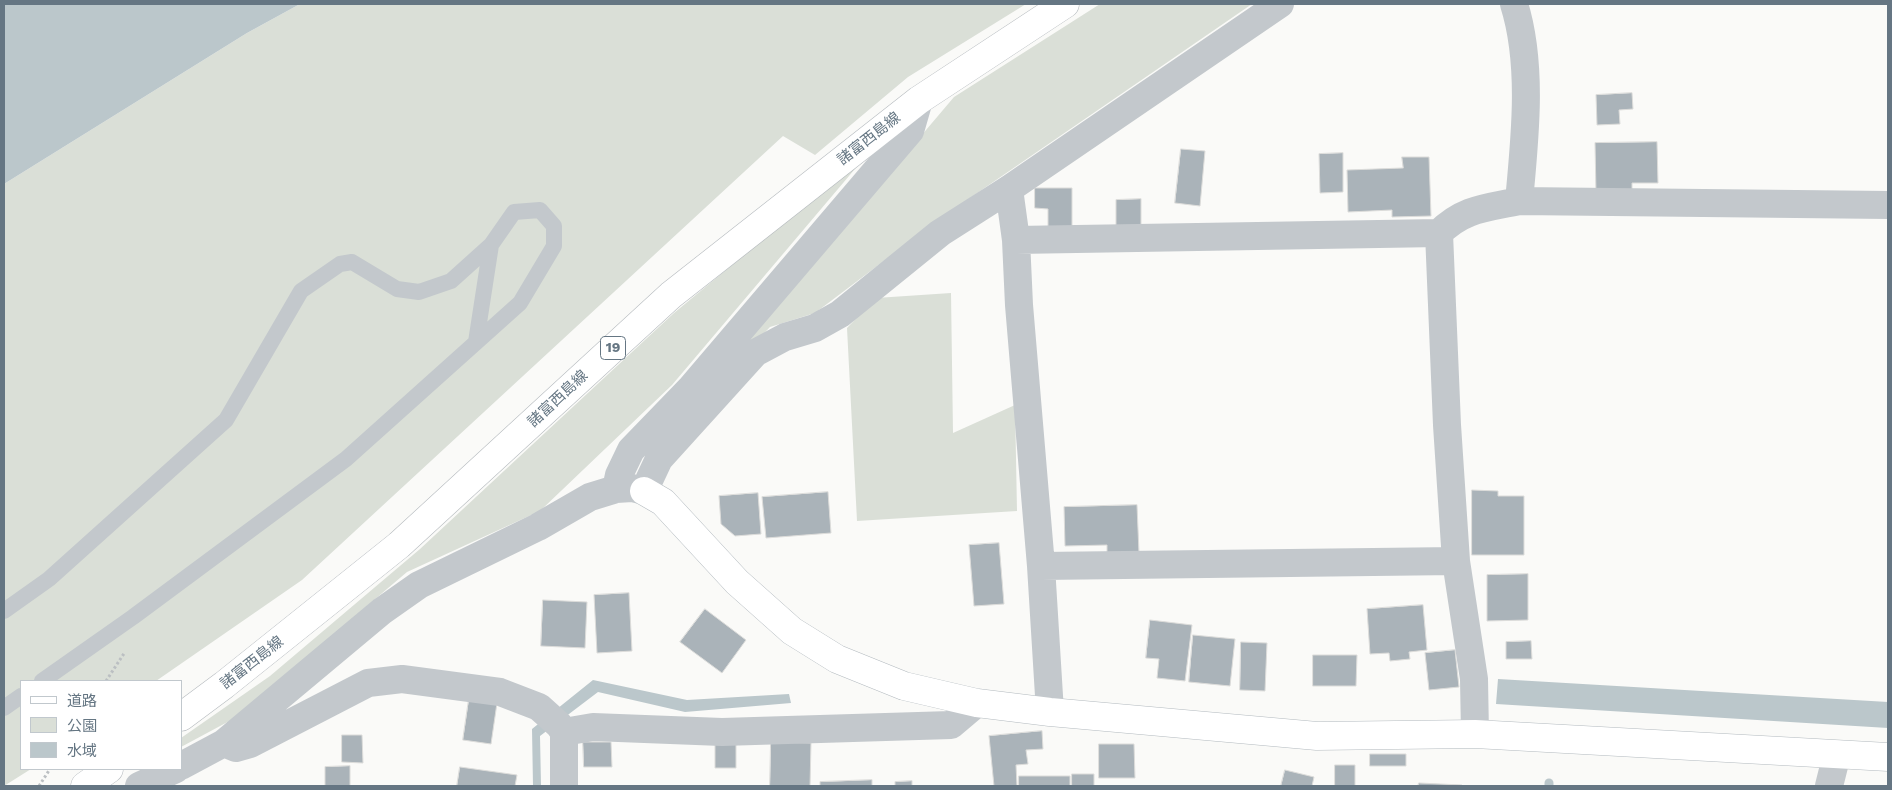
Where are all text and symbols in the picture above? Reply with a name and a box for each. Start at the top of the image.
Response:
street label: 諸富西島線 [834,109,904,169]
road number: 19 [600,336,626,359]
street label: 諸富西島線 [524,367,592,431]
street label: 諸富西島線 [217,633,287,693]
legend [20,680,182,770]
text: 道路 [67,692,97,710]
text: 公園 [67,717,97,735]
text: 水域 [67,742,97,760]

